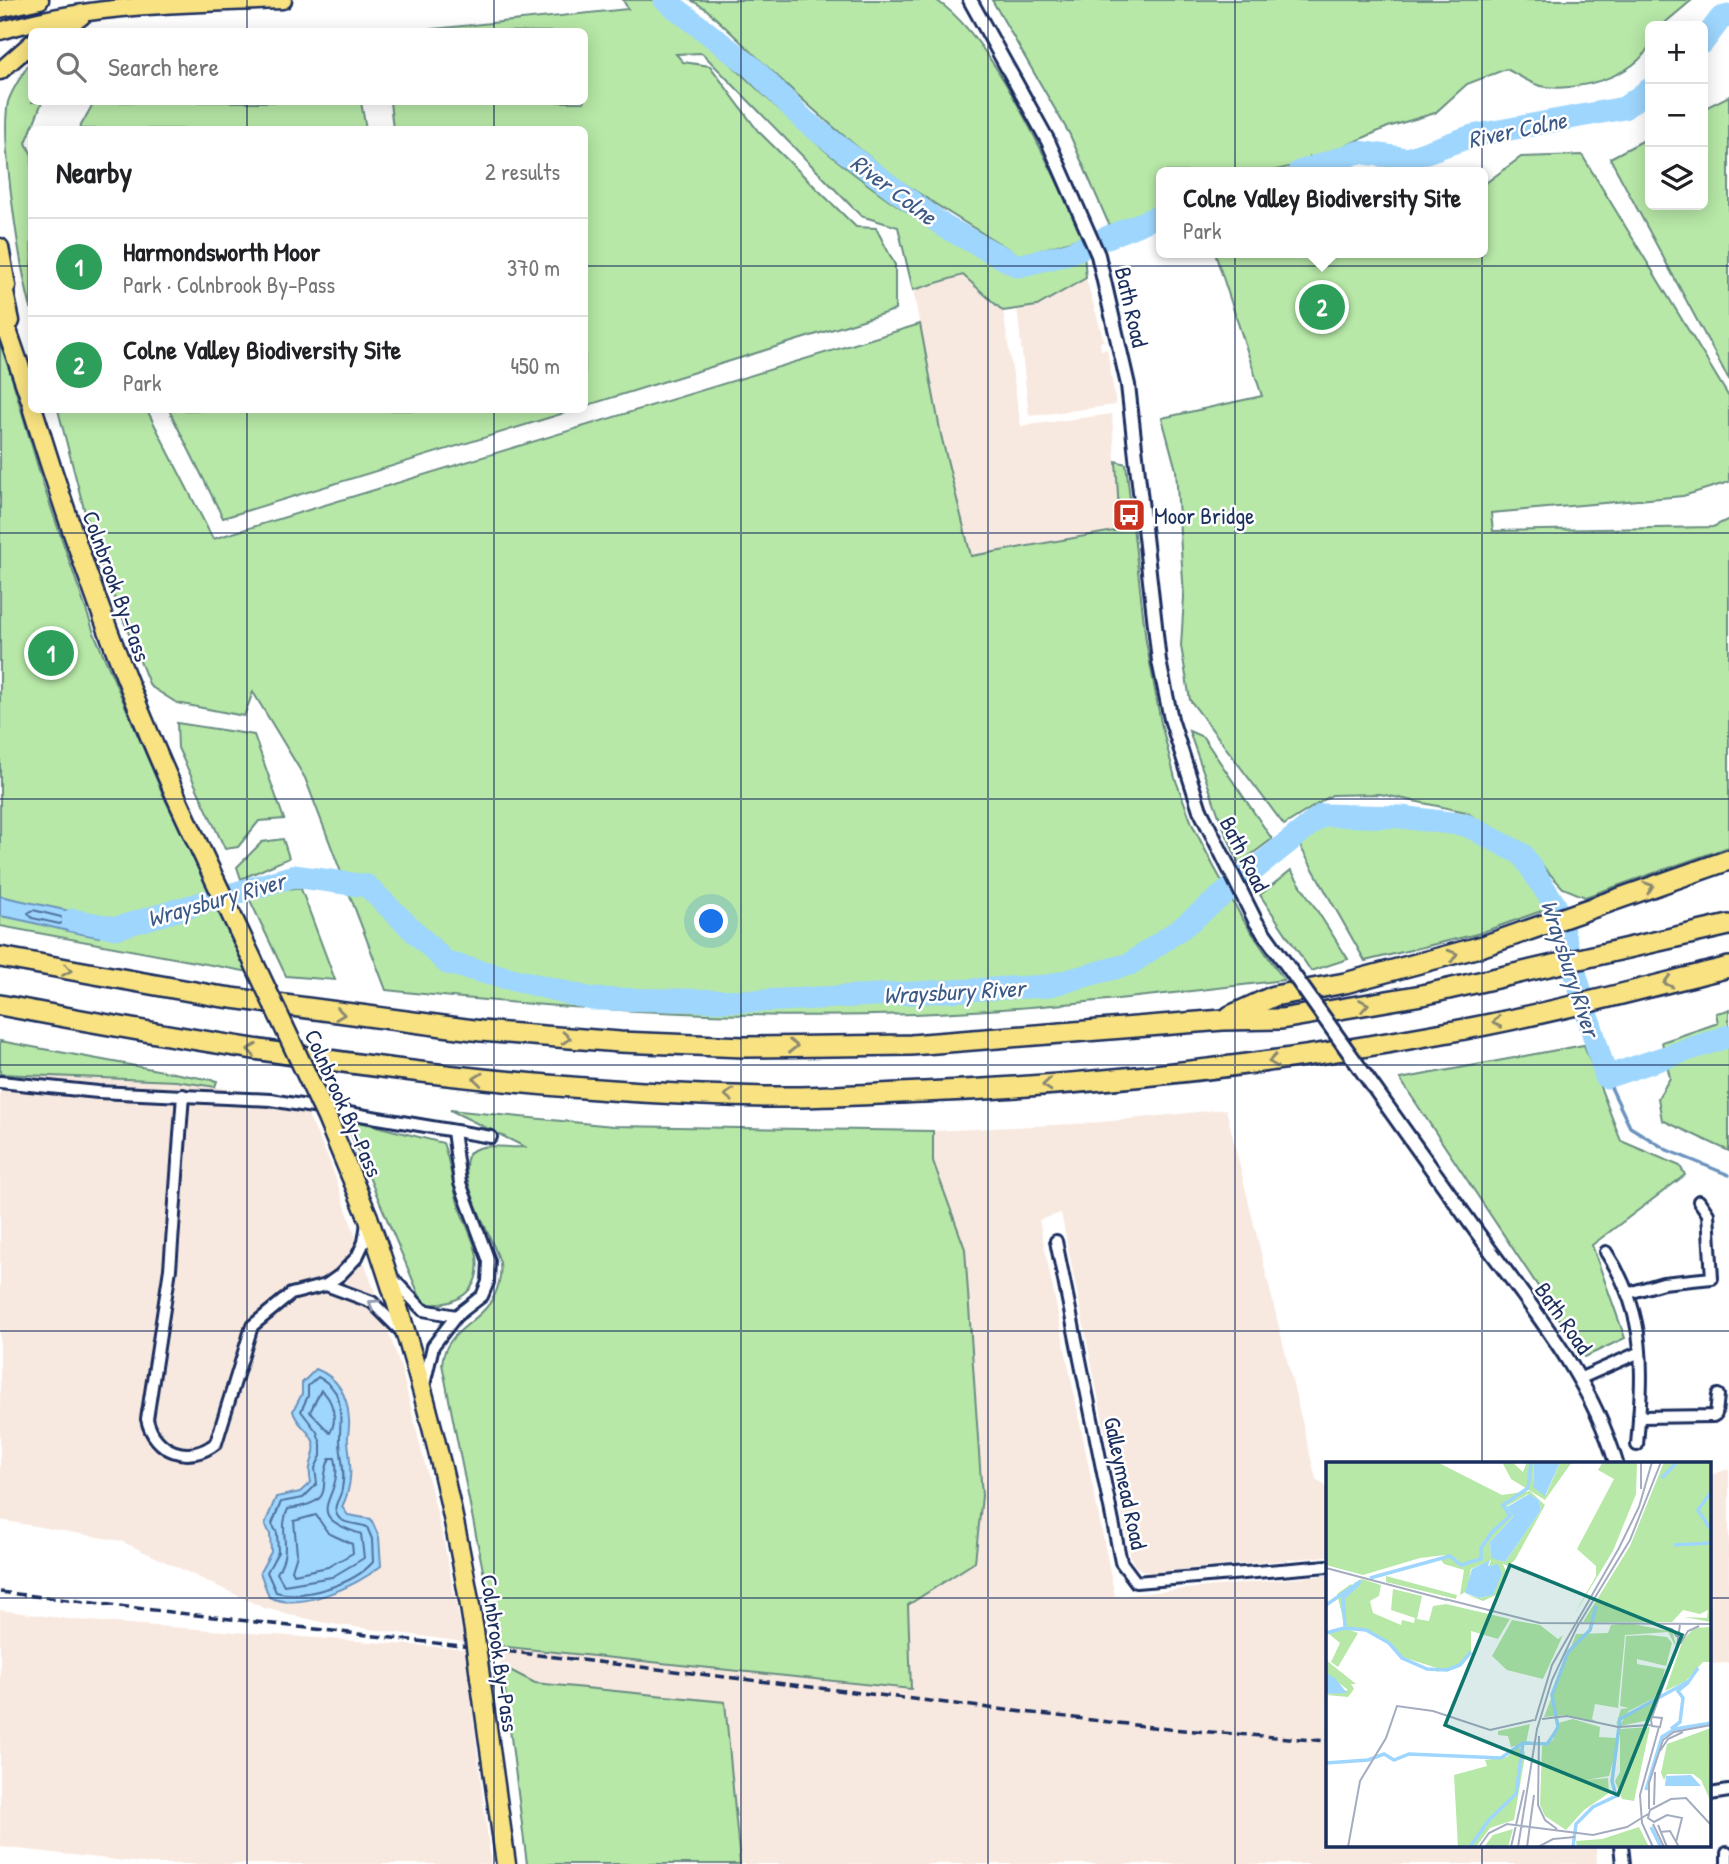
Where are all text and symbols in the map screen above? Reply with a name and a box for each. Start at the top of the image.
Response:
map controls [1645,21,1708,210]
button: + [1645,21,1708,84]
search box [28,28,588,105]
icon: search [52,48,90,86]
text: Search here [108,49,219,84]
button: − [1645,84,1708,147]
water label: River Colne [1465,103,1571,155]
water label: River Colne [845,146,945,233]
button: layers [1645,147,1708,210]
text: Nearby [56,152,132,192]
text: 2 results [485,156,560,187]
popup [1156,167,1488,258]
text: Colne Valley Biodiversity Site [1183,180,1461,215]
text: Park [1183,215,1221,246]
text: Harmondsworth Moor [123,234,320,269]
text: 1 [75,252,83,283]
text: 370 m [507,252,560,283]
street label: Bath Road [1108,264,1156,350]
text: Park · Colnbrook By-Pass [123,269,335,300]
pin: 2 [1299,281,1345,333]
text: Colne Valley Biodiversity Site [123,332,401,367]
text: 2 [74,350,84,381]
text: 450 m [510,350,560,381]
text: Park [123,367,161,398]
bus stop icon: Moor Bridge [1110,496,1148,534]
place label: Moor Bridge [1154,500,1254,531]
street label: Colnbrook By-Pass [75,506,159,666]
pin: 1 [28,627,74,679]
street label: Bath Road [1213,811,1277,897]
water label: Wraysbury River [143,863,292,935]
one-way arrow [1642,881,1654,895]
water label: Wraysbury River [1533,896,1609,1043]
your location [694,904,728,938]
one-way arrow [1447,949,1459,963]
one-way arrow [61,961,73,976]
water label: Wraysbury River [882,971,1028,1012]
one-way arrow [1662,974,1674,988]
one-way arrow [1358,998,1369,1013]
one-way arrow [334,1007,346,1022]
one-way arrow [1491,1014,1503,1028]
street label: Colnbrook By-Pass [298,1024,390,1182]
one-way arrow [561,1030,572,1045]
one-way arrow [789,1038,799,1054]
one-way arrow [247,1043,258,1058]
one-way arrow [1267,1054,1279,1069]
one-way arrow [472,1072,483,1087]
one-way arrow [1041,1077,1052,1092]
one-way arrow [724,1088,735,1103]
street label: Bath Road [1528,1276,1600,1360]
one-way arrow [368,1300,381,1312]
street label: Galleymead Road [1097,1414,1155,1552]
inset map [1326,1462,1712,1846]
street label: Colnbrook By-Pass [474,1572,526,1734]

